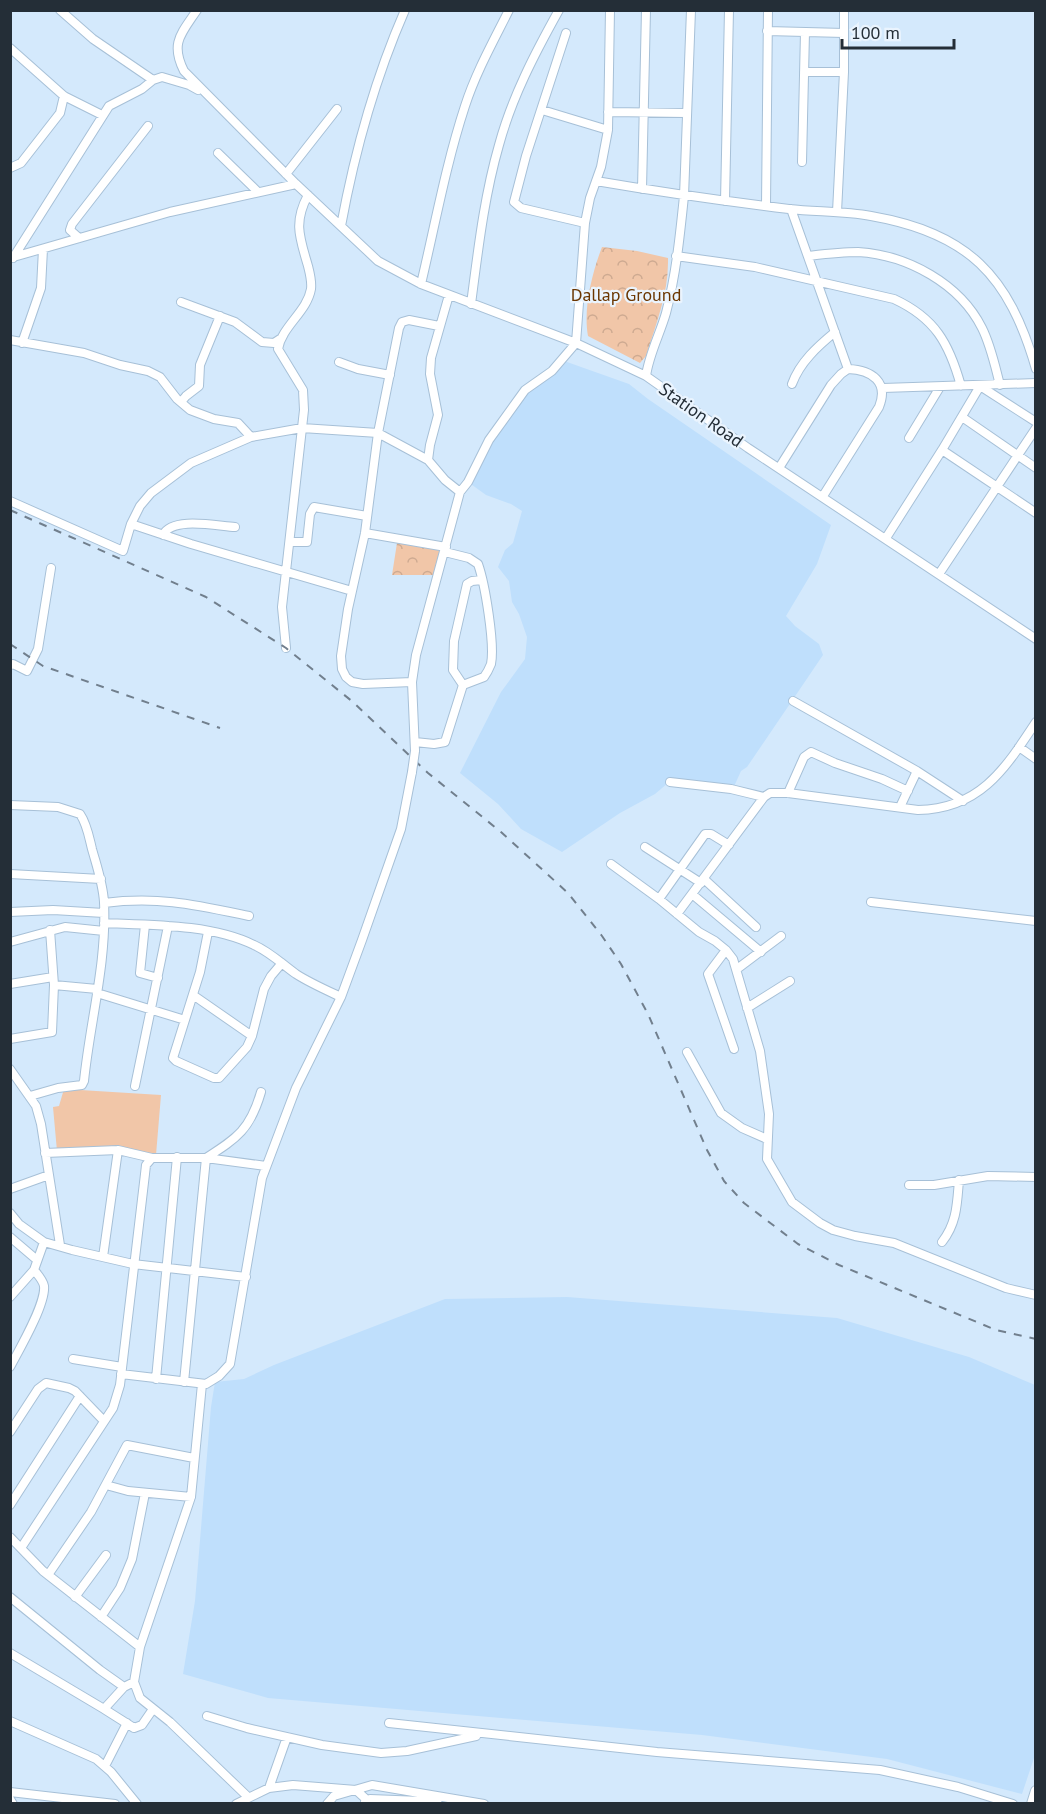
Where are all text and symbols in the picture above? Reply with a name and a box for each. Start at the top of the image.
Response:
scale bar [842,12,954,50]
text: 100 m [851,21,900,44]
park label: Dallap Ground [571,283,681,306]
street label: Station Road [655,377,748,452]

